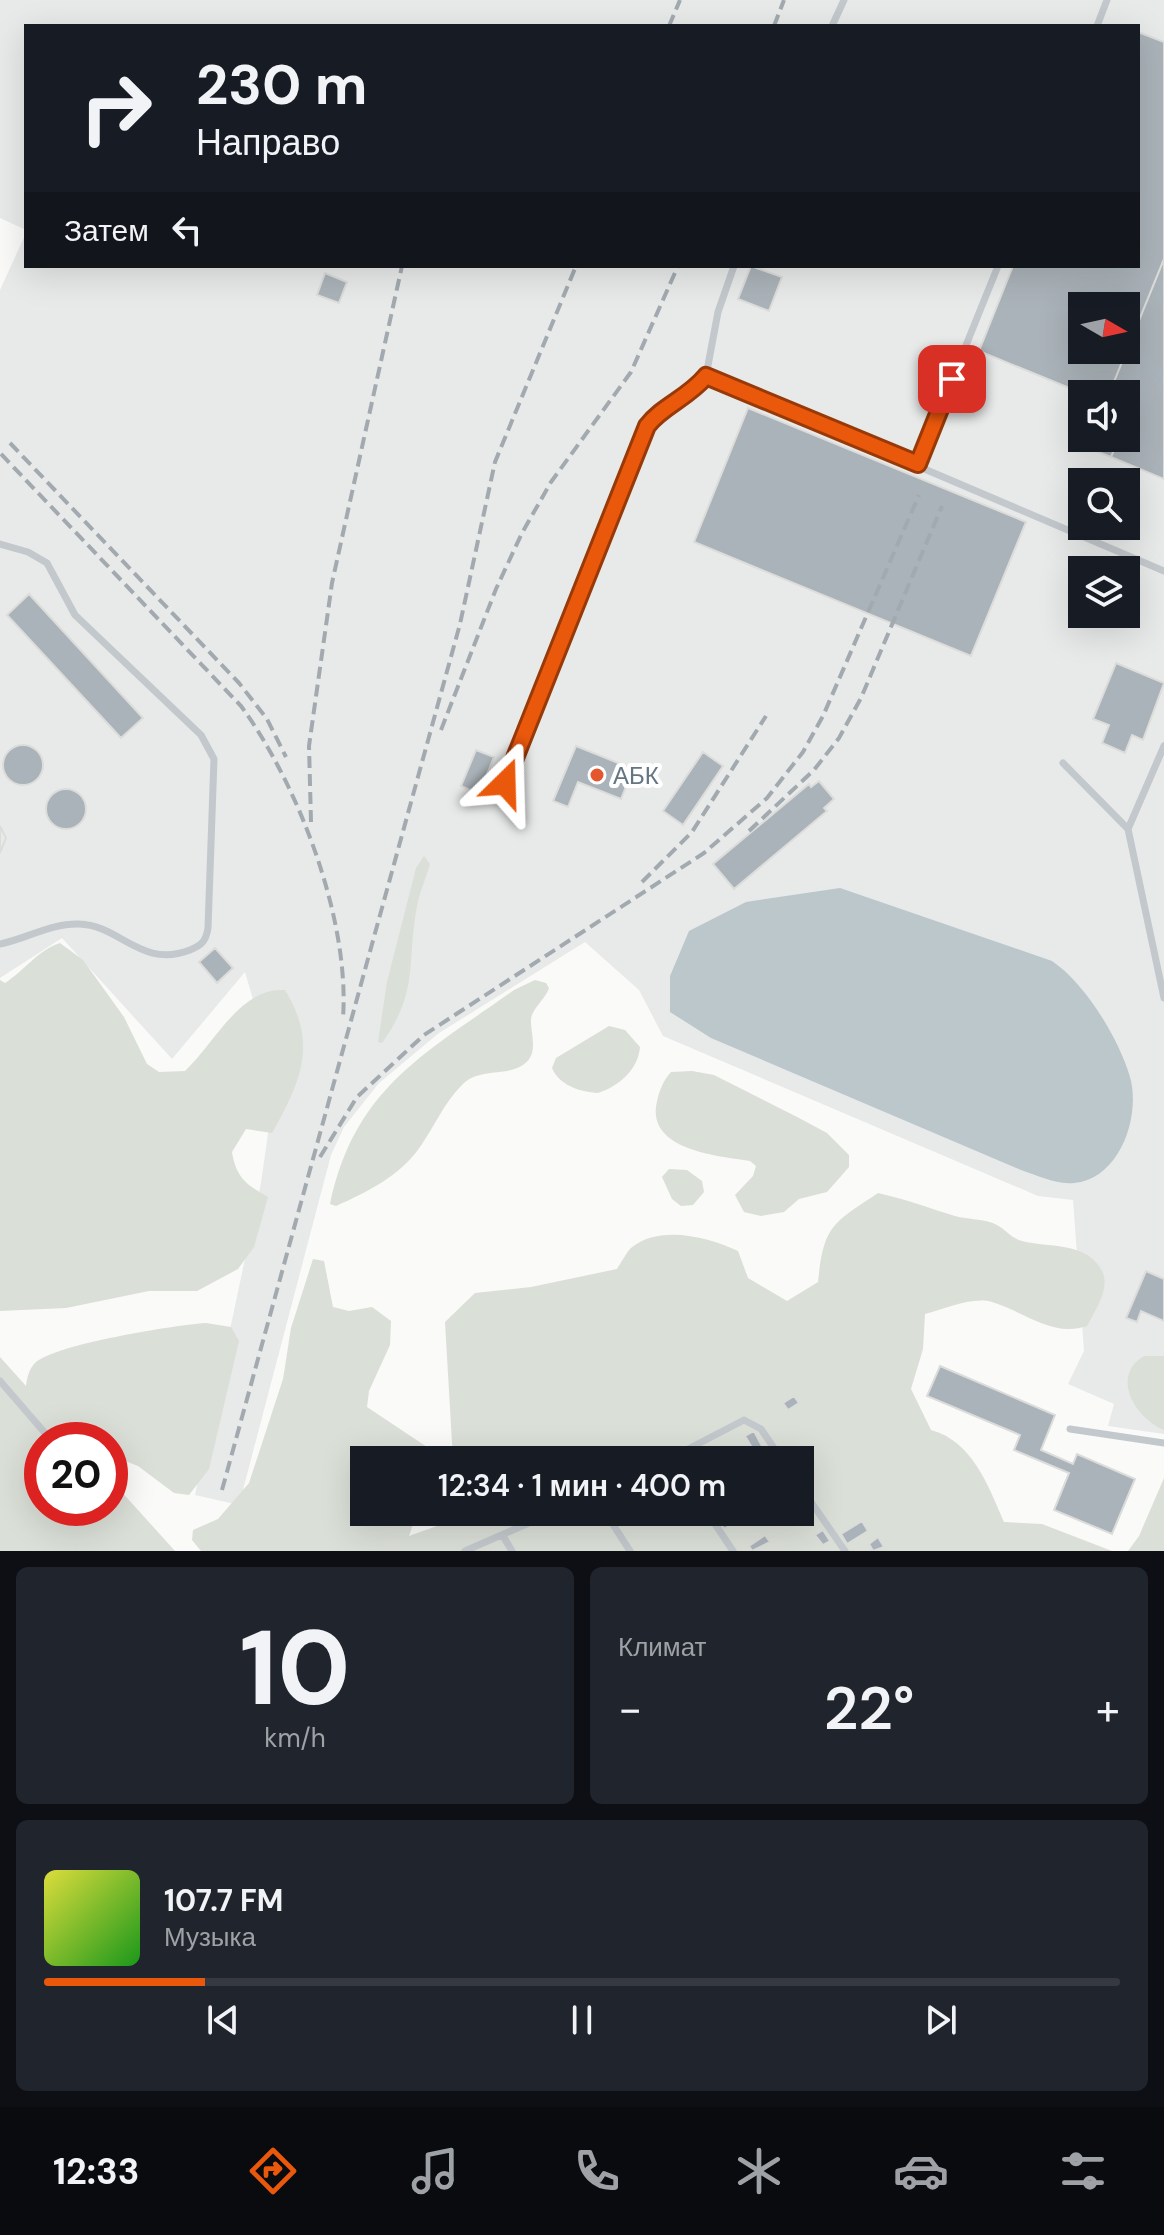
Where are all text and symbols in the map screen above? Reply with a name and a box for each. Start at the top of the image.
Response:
text: 230 m [196,48,367,121]
icon: right [64,56,168,160]
text: Направо [196,119,340,166]
icon: left [165,208,209,252]
text: Затем [64,211,149,250]
north arrow [1068,292,1140,364]
map controls [1068,292,1140,628]
pin [918,345,986,413]
icon: arrive [930,357,974,401]
button: sound [1068,380,1140,452]
button: search [1068,468,1140,540]
button: layers [1068,556,1140,628]
position arrow [463,741,547,825]
place label: АБК [613,760,659,791]
marker: АБК [588,766,606,784]
speed limit sign: 20 [24,1422,128,1526]
text: 12:34 · 1 мин · 400 m [438,1466,726,1505]
text: 10 [239,1601,351,1736]
text: Климат [618,1630,707,1664]
text: 22° [824,1669,914,1748]
text: − [618,1680,642,1738]
text: + [1096,1680,1120,1738]
text: km/h [264,1721,326,1755]
text: 107.7 FM [164,1881,283,1920]
text: Музыка [164,1920,256,1954]
icon: previous [201,1998,245,2042]
icon: pause [560,1998,604,2042]
icon: next [919,1998,963,2042]
icon: directions [245,2143,301,2199]
icon: music [407,2143,463,2199]
icon: phone [569,2143,625,2199]
icon: climate [731,2143,787,2199]
icon: car [893,2143,949,2199]
icon: filters [1055,2143,1111,2199]
text: 12:33 [53,2148,139,2195]

